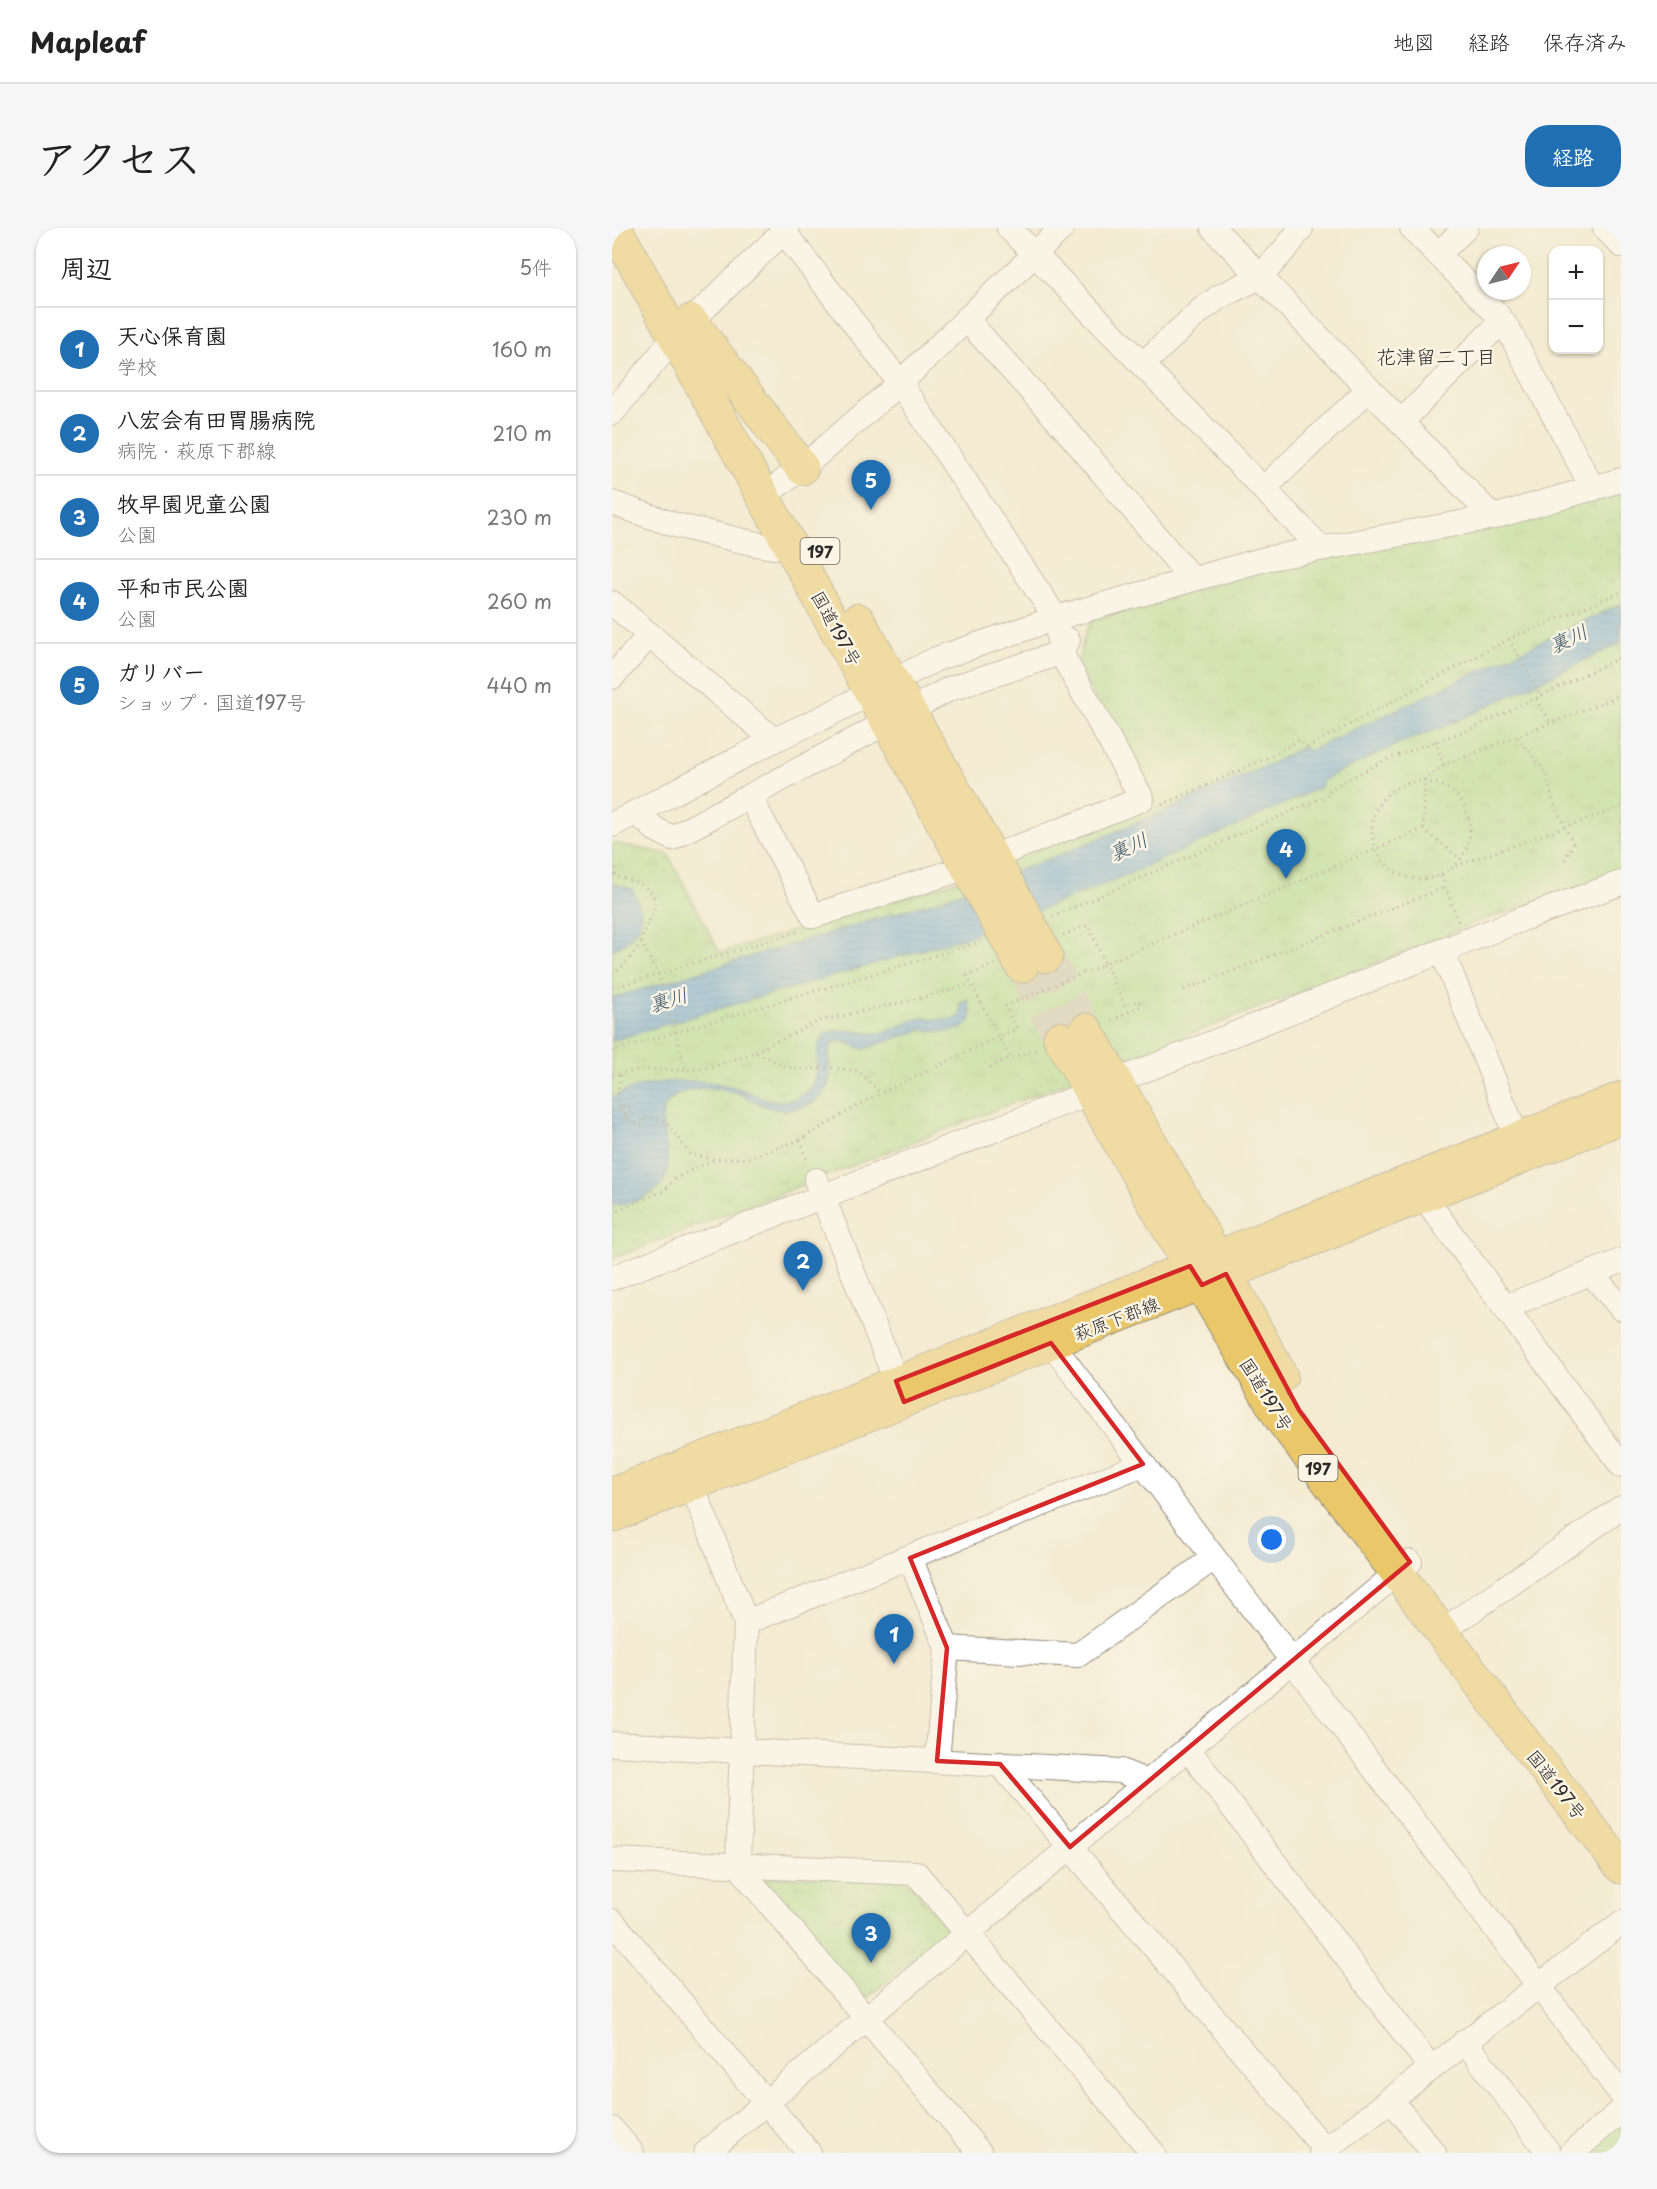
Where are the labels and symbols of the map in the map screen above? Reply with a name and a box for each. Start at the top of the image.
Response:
north arrow [1477,246,1531,300]
district label: 花津留二丁目 [1376,341,1496,371]
pin: 5 [852,460,890,510]
road number: 197 [800,538,840,564]
street label: 国道197号 [805,585,869,671]
water label: 裏川 [1544,616,1592,660]
water label: 裏川 [1104,824,1152,868]
pin: 4 [1266,830,1306,879]
water label: 裏川 [644,979,692,1019]
pin: 2 [784,1242,822,1291]
street label: 萩原下郡線 [1069,1289,1163,1347]
street label: 国道197号 [1234,1352,1300,1436]
road number: 197 [1298,1455,1338,1481]
your location [1257,1525,1286,1554]
pin: 1 [874,1614,914,1664]
street label: 国道197号 [1521,1743,1593,1825]
pin: 3 [852,1914,890,1963]

